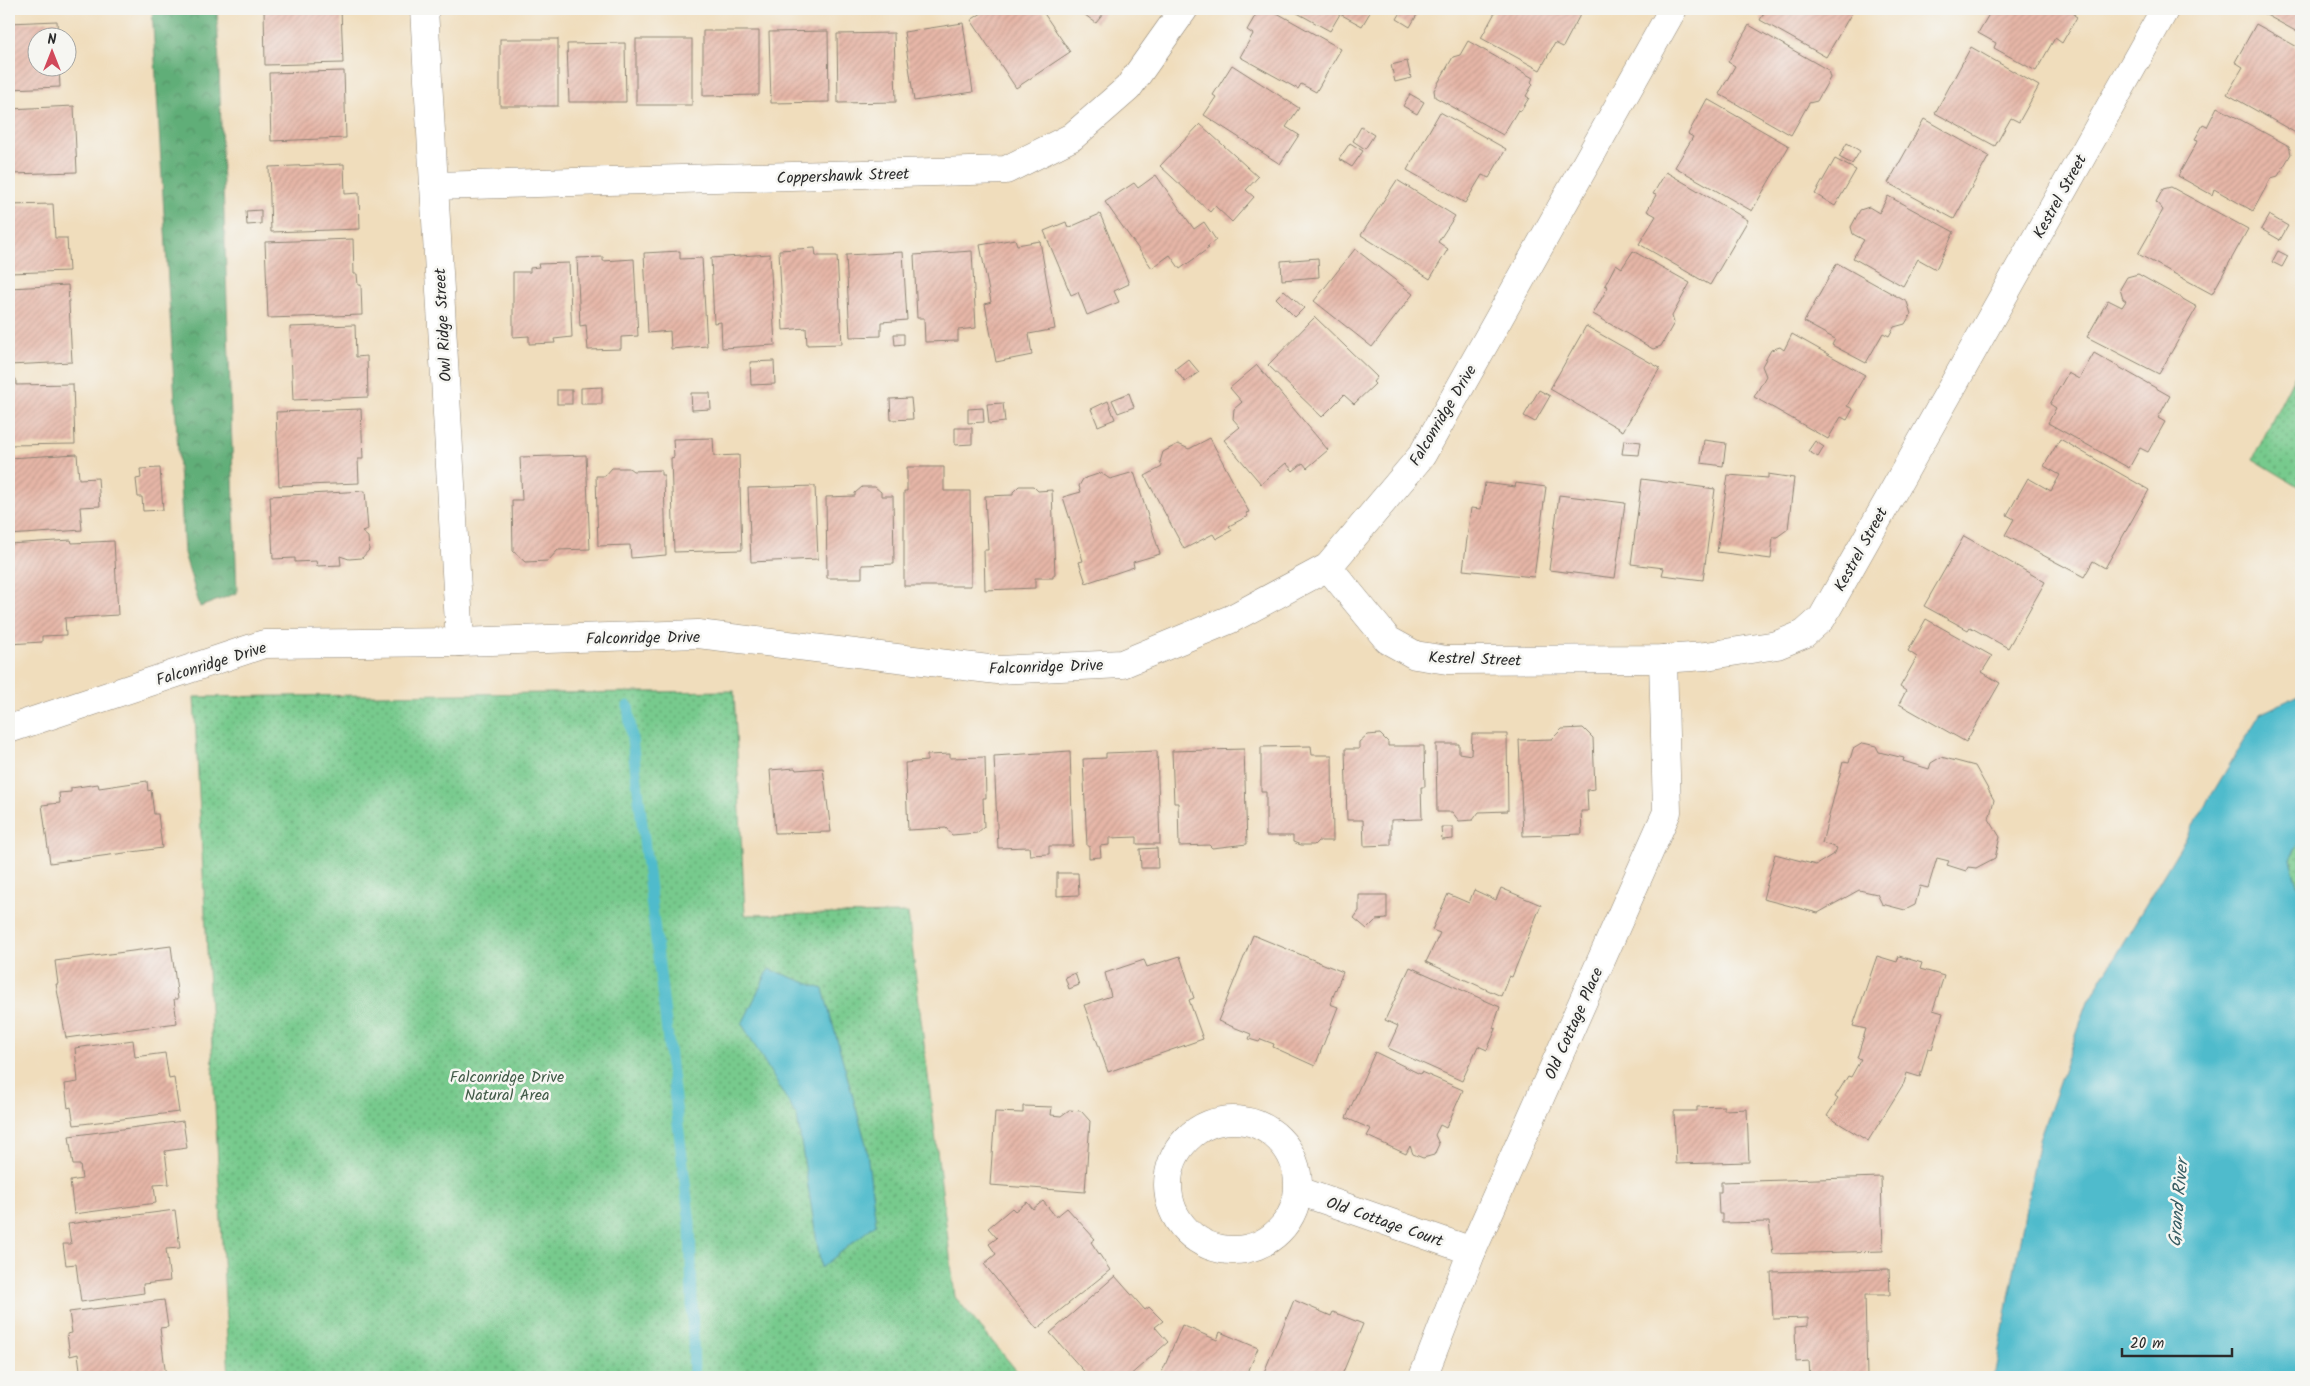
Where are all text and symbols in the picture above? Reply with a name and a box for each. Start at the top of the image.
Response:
north arrow [28,28,78,78]
text: N [48,29,57,51]
street label: Kestrel Street [2027,149,2094,243]
street label: Coppershawk Street [776,162,911,191]
street label: Owl Ridge Street [428,267,459,382]
street label: Falconridge Drive [1403,360,1483,471]
street label: Kestrel Street [1828,502,1895,596]
street label: Falconridge Drive [586,625,700,652]
street label: Falconridge Drive [153,636,270,693]
street label: Kestrel Street [1428,645,1523,674]
street label: Falconridge Drive [988,653,1104,682]
street label: Old Cottage Place [1538,963,1610,1084]
park label: Falconridge Drive Natural Area [450,1065,564,1108]
water label: Grand River [2161,1154,2198,1248]
street label: Old Cottage Court [1323,1191,1447,1254]
scale bar [2122,1326,2232,1358]
text: 20 m [2130,1332,2164,1356]

